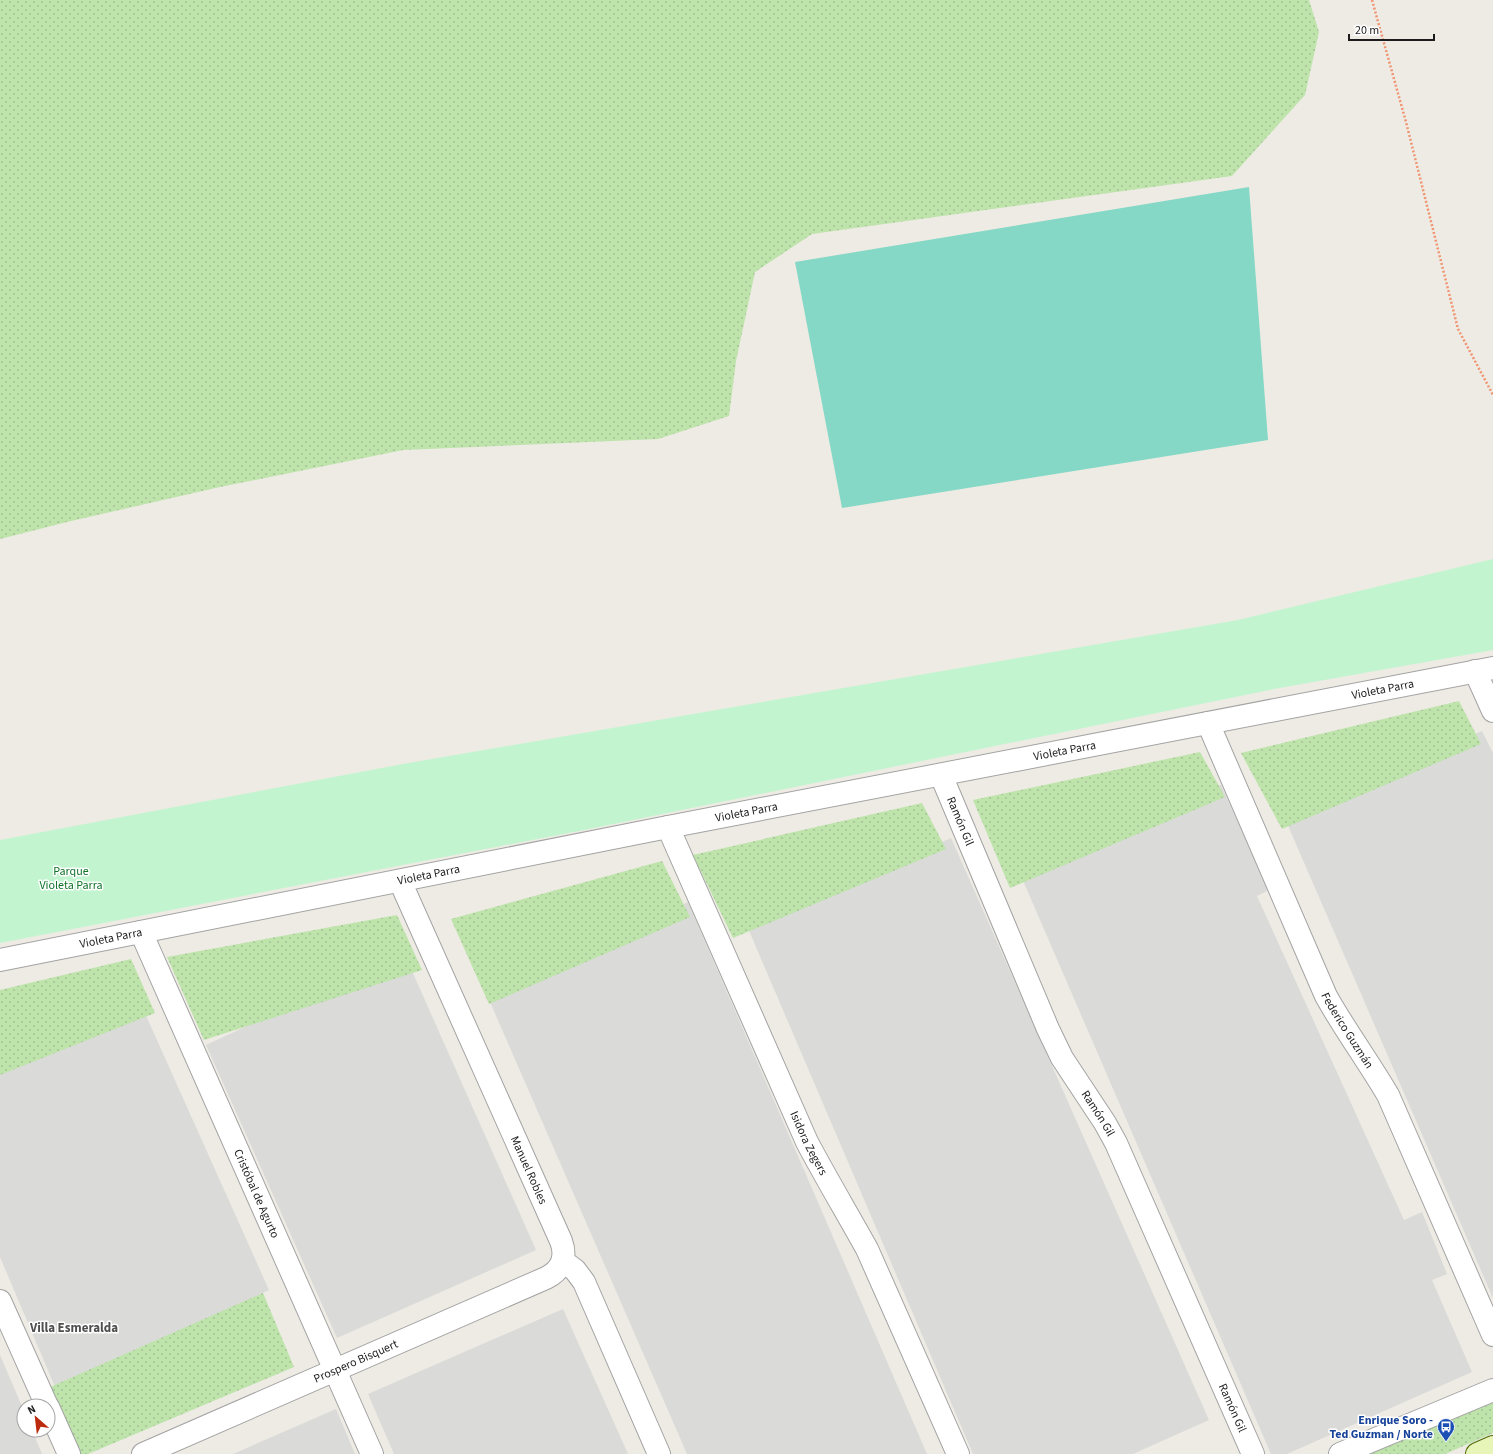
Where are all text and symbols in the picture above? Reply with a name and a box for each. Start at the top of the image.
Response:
scale bar [1349,16,1434,42]
text: 20 m [1355,22,1379,39]
street label: Violeta Parra [1350,675,1416,704]
street label: Violeta Parra [1032,737,1097,765]
street label: Ramón Gil [942,794,978,848]
street label: Violeta Parra [714,798,779,827]
street label: Violeta Parra [396,861,461,890]
park label: Parque Violeta Parra [39,863,103,894]
street label: Violeta Parra [78,924,144,953]
street label: Federico Guzmán [1317,990,1377,1072]
street label: Ramón Gil [1077,1087,1119,1140]
street label: Isidora Zegers [785,1108,831,1178]
street label: Manuel Robles [506,1133,551,1207]
street label: Cristóbal de Agurto [229,1146,283,1241]
district label: Villa Esmeralda [29,1319,118,1337]
street label: Prospero Bisquert [311,1336,401,1387]
street label: Ramón Gil [1214,1381,1250,1435]
north arrow [16,1398,56,1438]
text: N [25,1401,38,1418]
place label: Enrique Soro - Ted Guzman / Norte [1329,1412,1433,1443]
bus stop icon: Enrique Soro - Ted Guzman / Norte [1436,1417,1456,1442]

